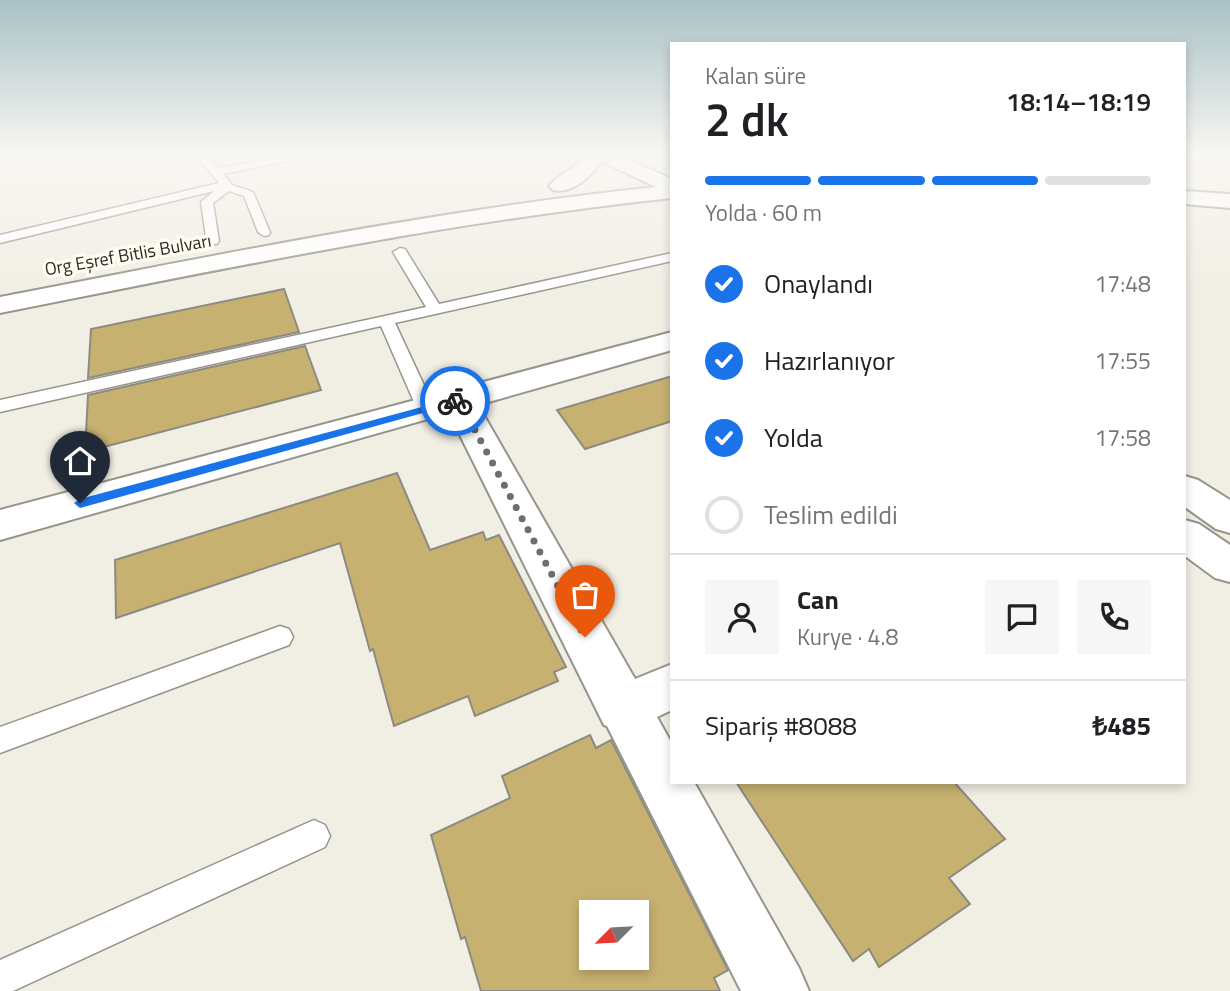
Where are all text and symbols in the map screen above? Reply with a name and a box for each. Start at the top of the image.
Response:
text: Kalan süre [705,58,806,93]
text: 18:14–18:19 [1006,82,1151,121]
text: 2 dk [705,84,789,154]
text: Yolda · 60 m [705,195,822,230]
street label: Org Eşref Bitlis Bulvarı [42,227,213,282]
text: Onaylandı [764,264,873,303]
icon: check [705,265,743,303]
text: 17:48 [1094,266,1151,301]
text: Hazırlanıyor [764,341,895,380]
icon: check [705,342,743,380]
text: 17:55 [1094,343,1151,378]
courier [420,366,490,436]
icon: bike [436,382,474,420]
text: Yolda [764,418,823,457]
icon: check [705,419,743,457]
text: 17:58 [1094,420,1151,455]
pin [50,431,110,503]
icon: home [61,442,99,480]
text: Teslim edildi [764,495,898,534]
pin [555,565,615,637]
icon: bag [566,576,604,614]
button: person [705,580,779,654]
text: Can [797,580,839,619]
button: chat [985,580,1059,654]
button: phone [1077,580,1151,654]
text: Kurye · 4.8 [797,619,898,654]
text: Sipariş #8088 [705,706,857,745]
text: ₺485 [1092,706,1151,745]
north arrow [579,900,649,970]
map controls [579,900,649,970]

